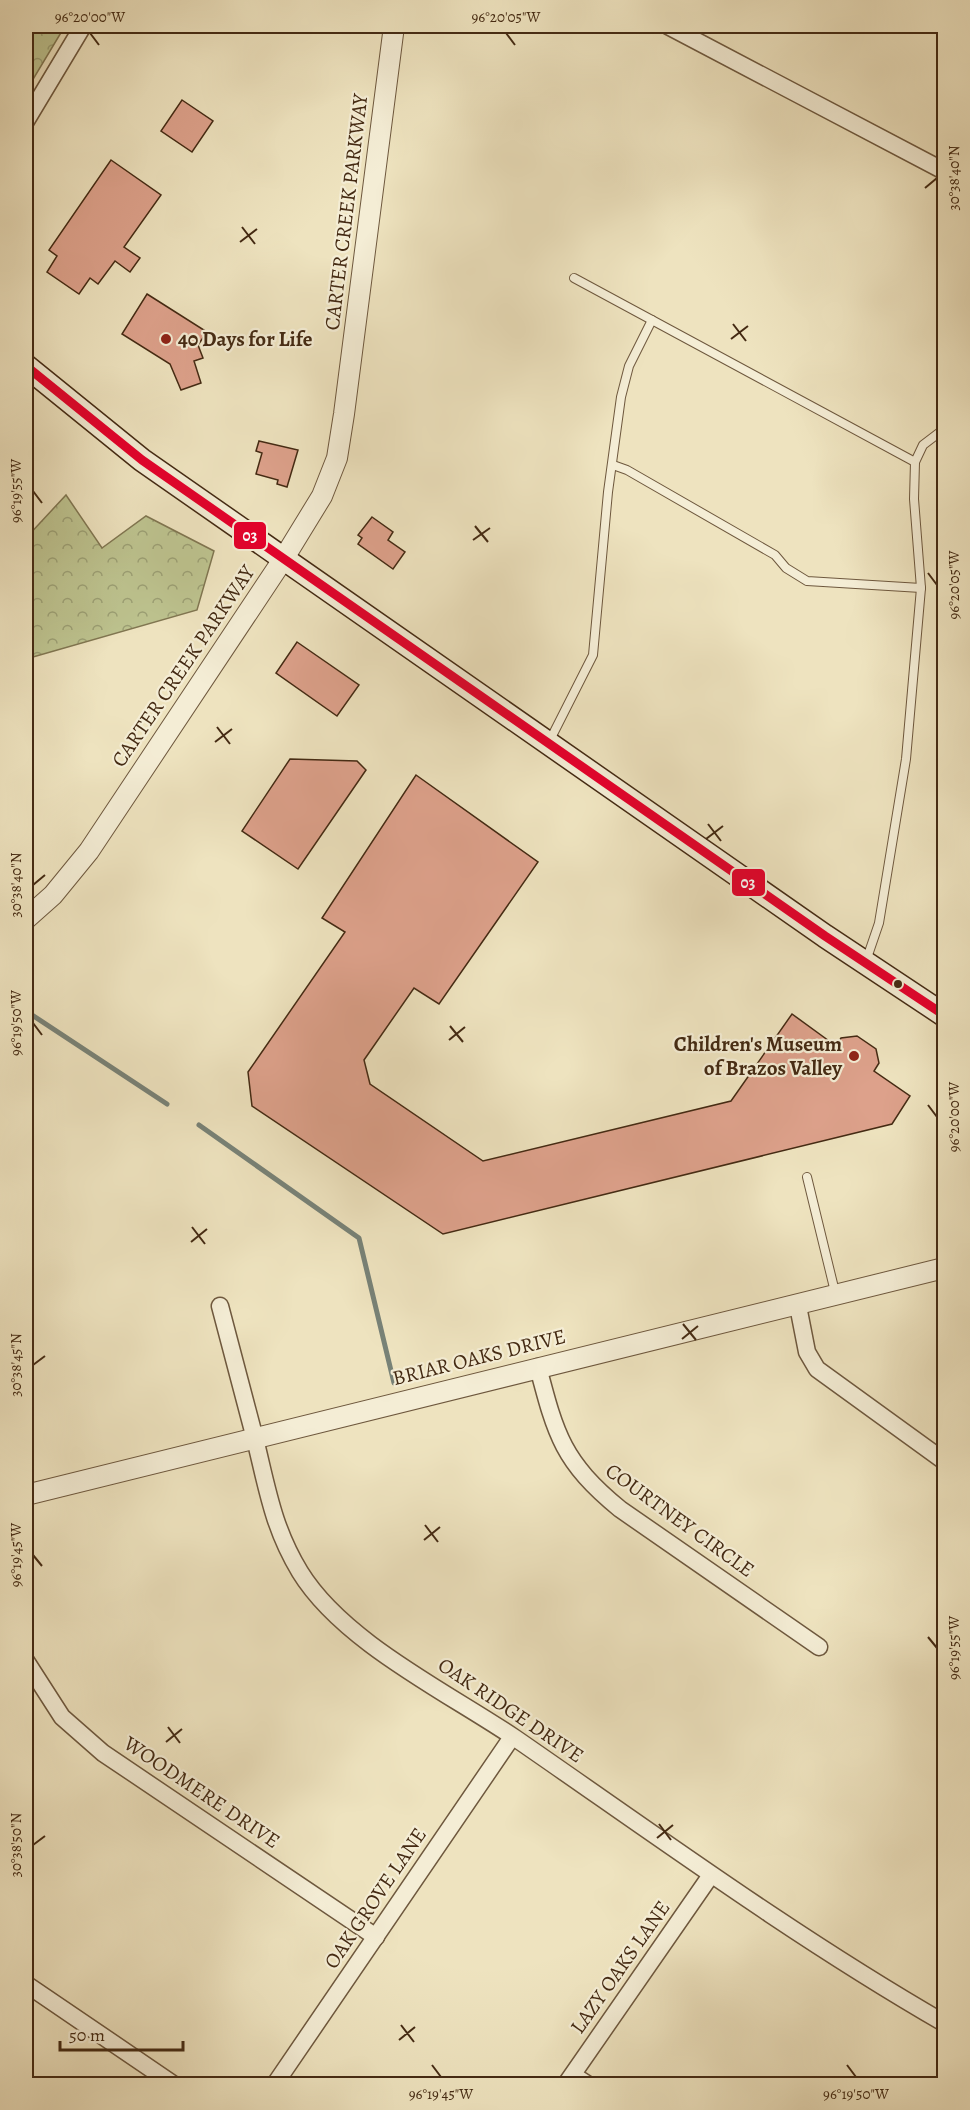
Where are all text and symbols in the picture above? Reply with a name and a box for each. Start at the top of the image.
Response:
text: 96°20'00"W [55,7,125,27]
text: 96°20'05"W [472,7,540,27]
street label: CARTER CREEK PARKWAY [318,91,374,332]
text: 30°38'40"N [944,145,964,210]
place label: 40 Days for Life [178,325,313,353]
marker: 40 Days for Life [159,332,173,346]
text: 96°19'55"W [6,459,26,523]
line badge: 03 [233,521,267,550]
text: 03 [243,525,258,547]
text: 96°20'05"W [944,551,964,619]
street label: CARTER CREEK PARKWAY [105,559,262,772]
text: 30°38'40"N [6,852,26,917]
line badge: 03 [731,868,766,897]
text: 03 [741,872,756,894]
unlabelled marker [892,978,904,990]
text: 96°19'50"W [6,990,26,1056]
place label: Children's Museum of Brazos Valley [674,1030,843,1082]
marker: Children's Museum of Brazos Valley [847,1049,861,1063]
text: 96°20'00"W [944,1082,964,1152]
street label: BRIAR OAKS DRIVE [390,1322,568,1392]
text: 30°38'45"N [6,1333,26,1397]
street label: COURTNEY CIRCLE [600,1457,760,1583]
text: 96°19'45"W [6,1523,26,1587]
text: 96°19'55"W [944,1616,964,1680]
street label: OAK RIDGE DRIVE [433,1651,589,1769]
street label: WOODMERE DRIVE [118,1729,286,1855]
text: 30°38'50"N [6,1812,26,1877]
street label: OAK GROVE LANE [317,1822,433,1974]
street label: LAZY OAKS LANE [564,1895,676,2039]
scale bar [60,2014,183,2052]
text: 50 m [69,2023,105,2047]
text: 96°19'45"W [409,2084,473,2104]
text: 96°19'50"W [823,2084,889,2104]

